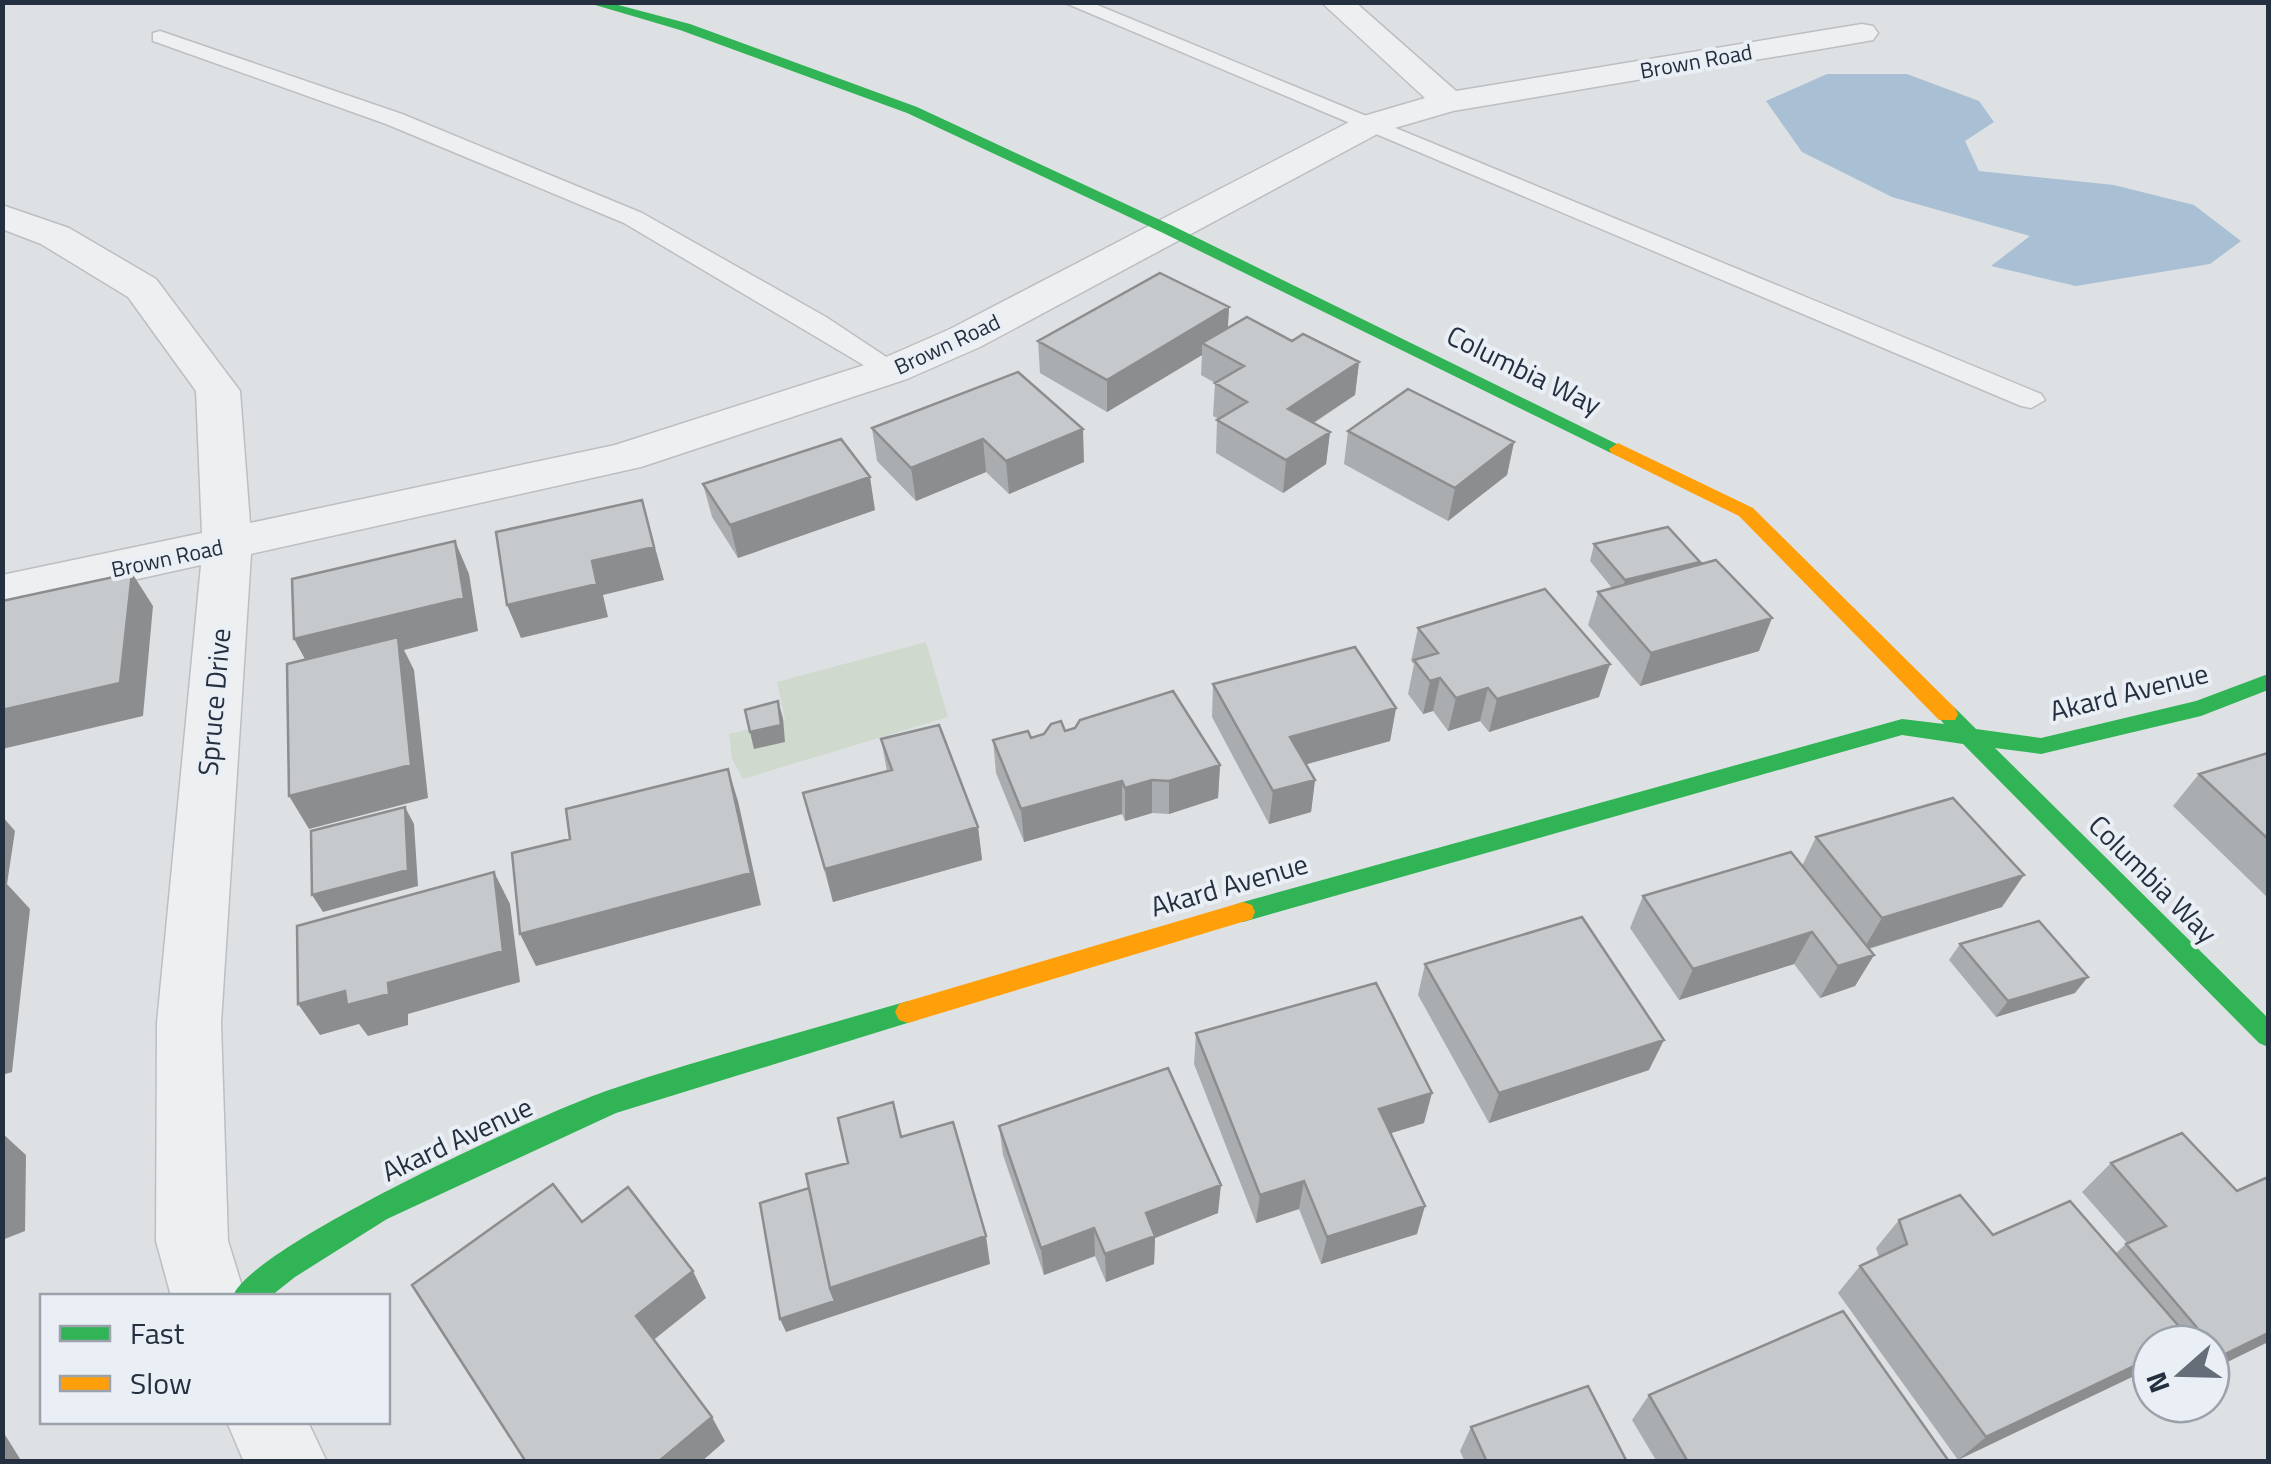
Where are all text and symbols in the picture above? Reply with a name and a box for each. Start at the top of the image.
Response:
street label: Brown Road [1637,34,1755,88]
street label: Brown Road [888,305,1006,383]
street label: Columbia Way [1440,314,1609,426]
street label: Brown Road [108,530,226,586]
street label: Spruce Drive [186,626,241,778]
street label: Akard Avenue [2045,651,2213,732]
street label: Columbia Way [2079,804,2228,953]
street label: Akard Avenue [1145,842,1313,928]
street label: Akard Avenue [374,1085,539,1192]
legend [40,1294,390,1424]
text: Fast [130,1310,185,1356]
north arrow [2131,1324,2231,1424]
text: Slow [130,1360,192,1406]
text: N [2134,1366,2181,1399]

